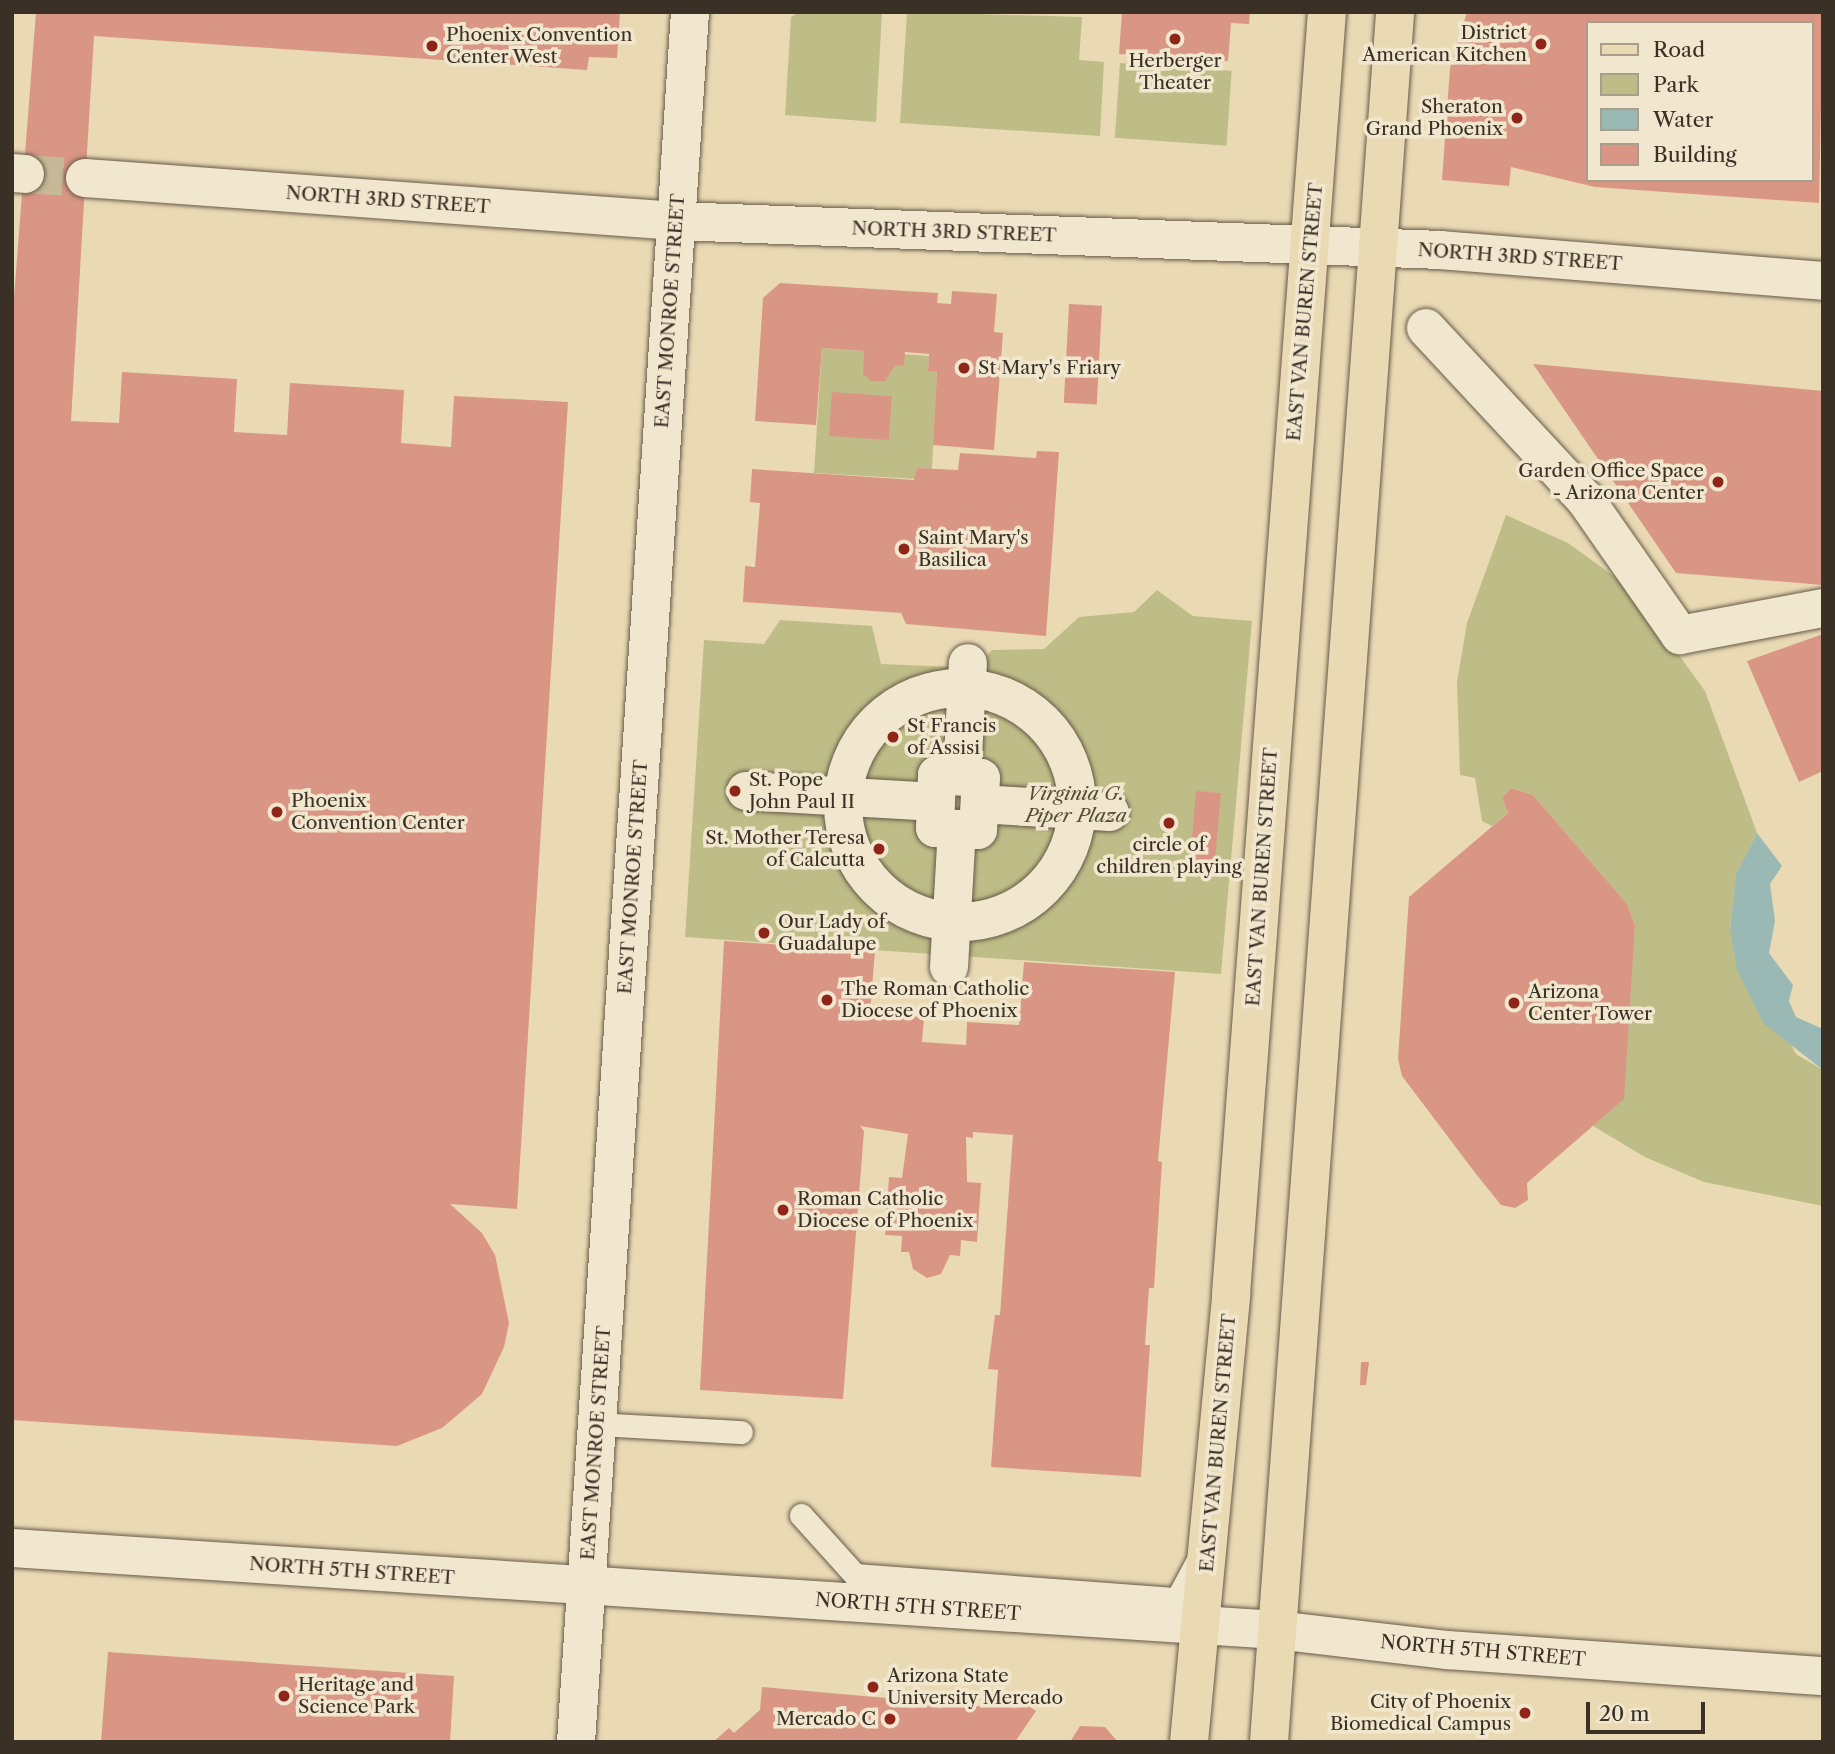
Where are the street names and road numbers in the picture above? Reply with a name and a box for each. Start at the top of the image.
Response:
street label: NORTH 3RD STREET [285,181,491,219]
street label: EAST VAN BUREN STREET [1282,181,1328,443]
street label: EAST MONROE STREET [650,193,690,429]
street label: NORTH 3RD STREET [851,217,1057,247]
street label: NORTH 3RD STREET [1417,238,1623,276]
street label: EAST VAN BUREN STREET [1242,746,1282,1008]
street label: EAST MONROE STREET [613,759,653,995]
street label: EAST VAN BUREN STREET [1195,1312,1241,1574]
street label: EAST MONROE STREET [576,1325,616,1561]
street label: NORTH 5TH STREET [248,1552,456,1590]
street label: NORTH 5TH STREET [814,1588,1022,1626]
street label: NORTH 5TH STREET [1379,1631,1587,1671]

